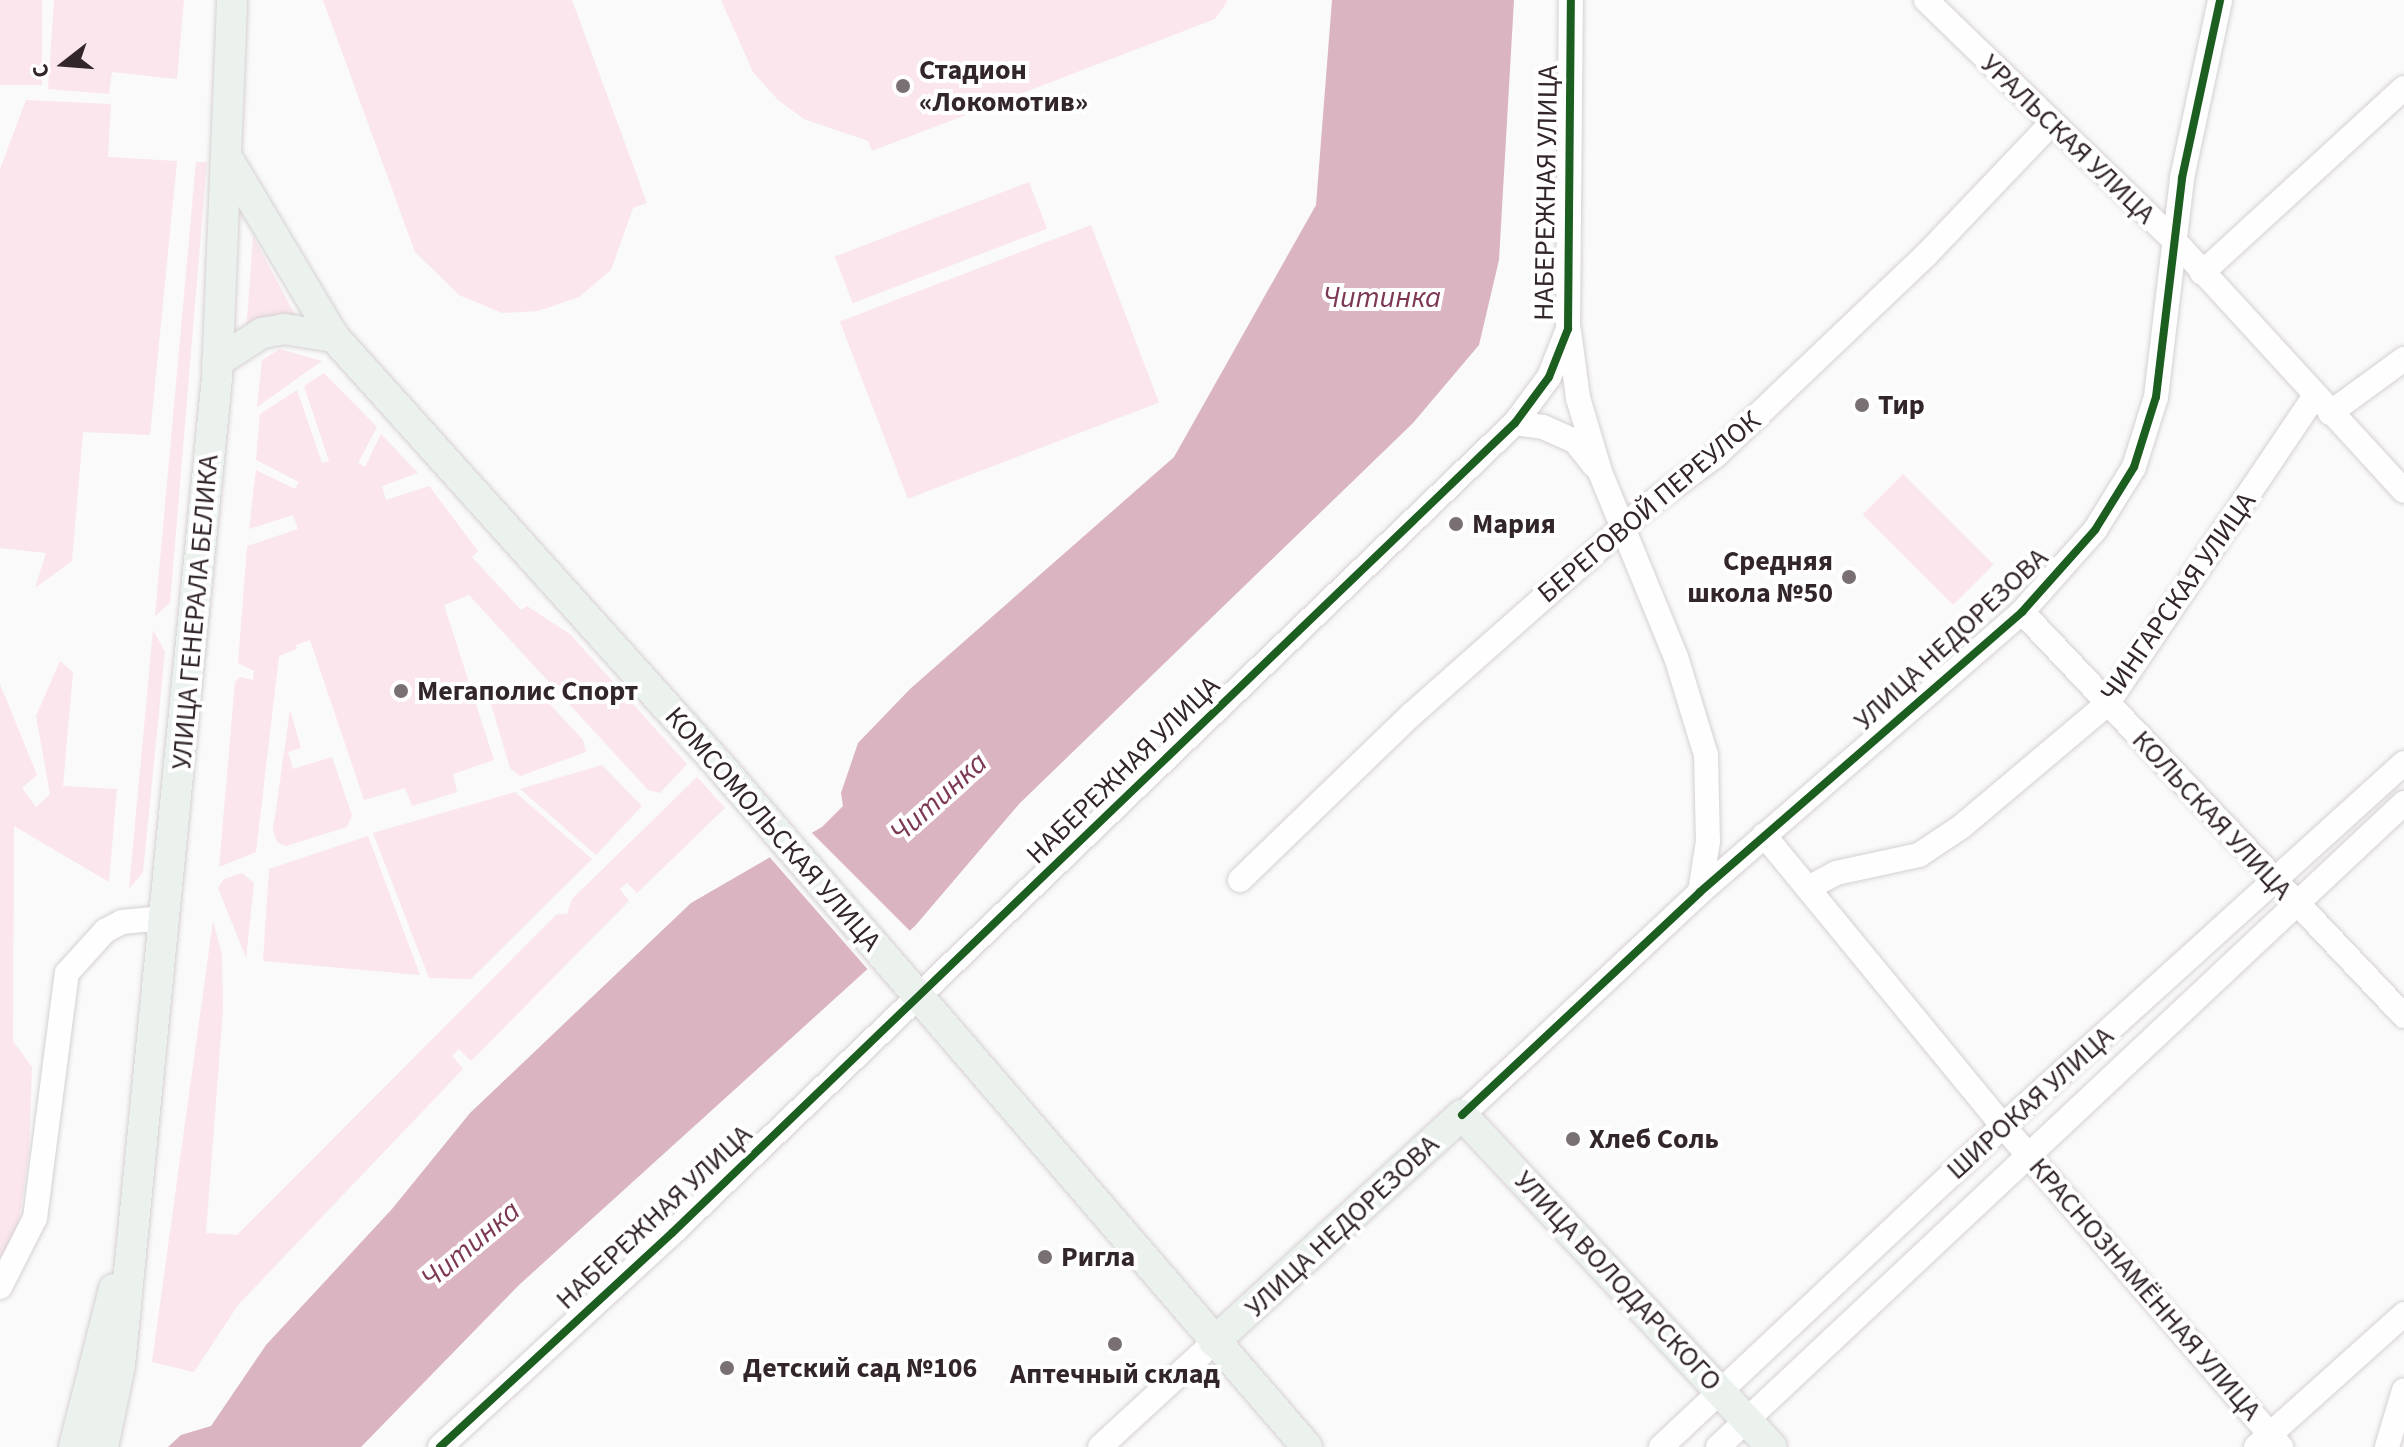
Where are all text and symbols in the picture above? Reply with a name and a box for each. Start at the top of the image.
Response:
north arrow [24,24,104,104]
street label: УРАЛЬСКАЯ УЛИЦА [1974,47,2162,231]
place label: Стадион «Локомотив» [919,53,1088,119]
text: С [24,60,58,82]
street label: НАБЕРЕЖНАЯ УЛИЦА [1527,65,1565,321]
marker: Стадион «Локомотив» [894,77,912,95]
water label: Читинка [1323,280,1441,316]
place label: Тир [1878,388,1925,422]
marker: Тир [1853,396,1871,414]
street label: БЕРЕГОВОЙ ПЕРЕУЛОК [1531,404,1767,610]
street label: УЛИЦА ГЕНЕРАЛА БЕЛИКА [164,453,226,771]
street label: ЧИНГАРСКАЯ УЛИЦА [2093,486,2263,708]
place label: Мария [1472,507,1556,541]
marker: Мария [1447,515,1465,533]
street label: УЛИЦА НЕДОРЕЗОВА [1847,541,2055,737]
place label: Средняя школа №50 [1687,544,1833,610]
marker: Средняя школа №50 [1840,568,1858,586]
street label: НАБЕРЕЖНАЯ УЛИЦА [1019,669,1227,871]
place label: Мегаполис Спорт [417,674,638,708]
marker: Мегаполис Спорт [392,682,410,700]
street label: КОМСОМОЛЬСКАЯ УЛИЦА [658,700,888,958]
street label: КОЛЬСКАЯ УЛИЦА [2125,723,2299,907]
water label: Читинка [883,745,995,851]
street label: ШИРОКАЯ УЛИЦА [1940,1019,2120,1187]
street label: НАБЕРЕЖНАЯ УЛИЦА [549,1118,759,1316]
place label: Хлеб Соль [1589,1122,1719,1156]
street label: УЛИЦА НЕДОРЕЗОВА [1238,1128,1446,1324]
marker: Хлеб Соль [1564,1130,1582,1148]
street label: КРАСНОЗНАМЁННАЯ УЛИЦА [2022,1151,2268,1427]
street label: УЛИЦА ВОЛОДАРСКОГО [1507,1164,1729,1398]
water label: Читинка [414,1193,528,1297]
place label: Ригла [1061,1240,1135,1274]
marker: Ригла [1036,1248,1054,1266]
marker: Аптечный склад [1106,1335,1124,1353]
place label: Детский сад №106 [743,1351,977,1385]
place label: Аптечный склад [1010,1357,1220,1391]
marker: Детский сад №106 [718,1359,736,1377]

